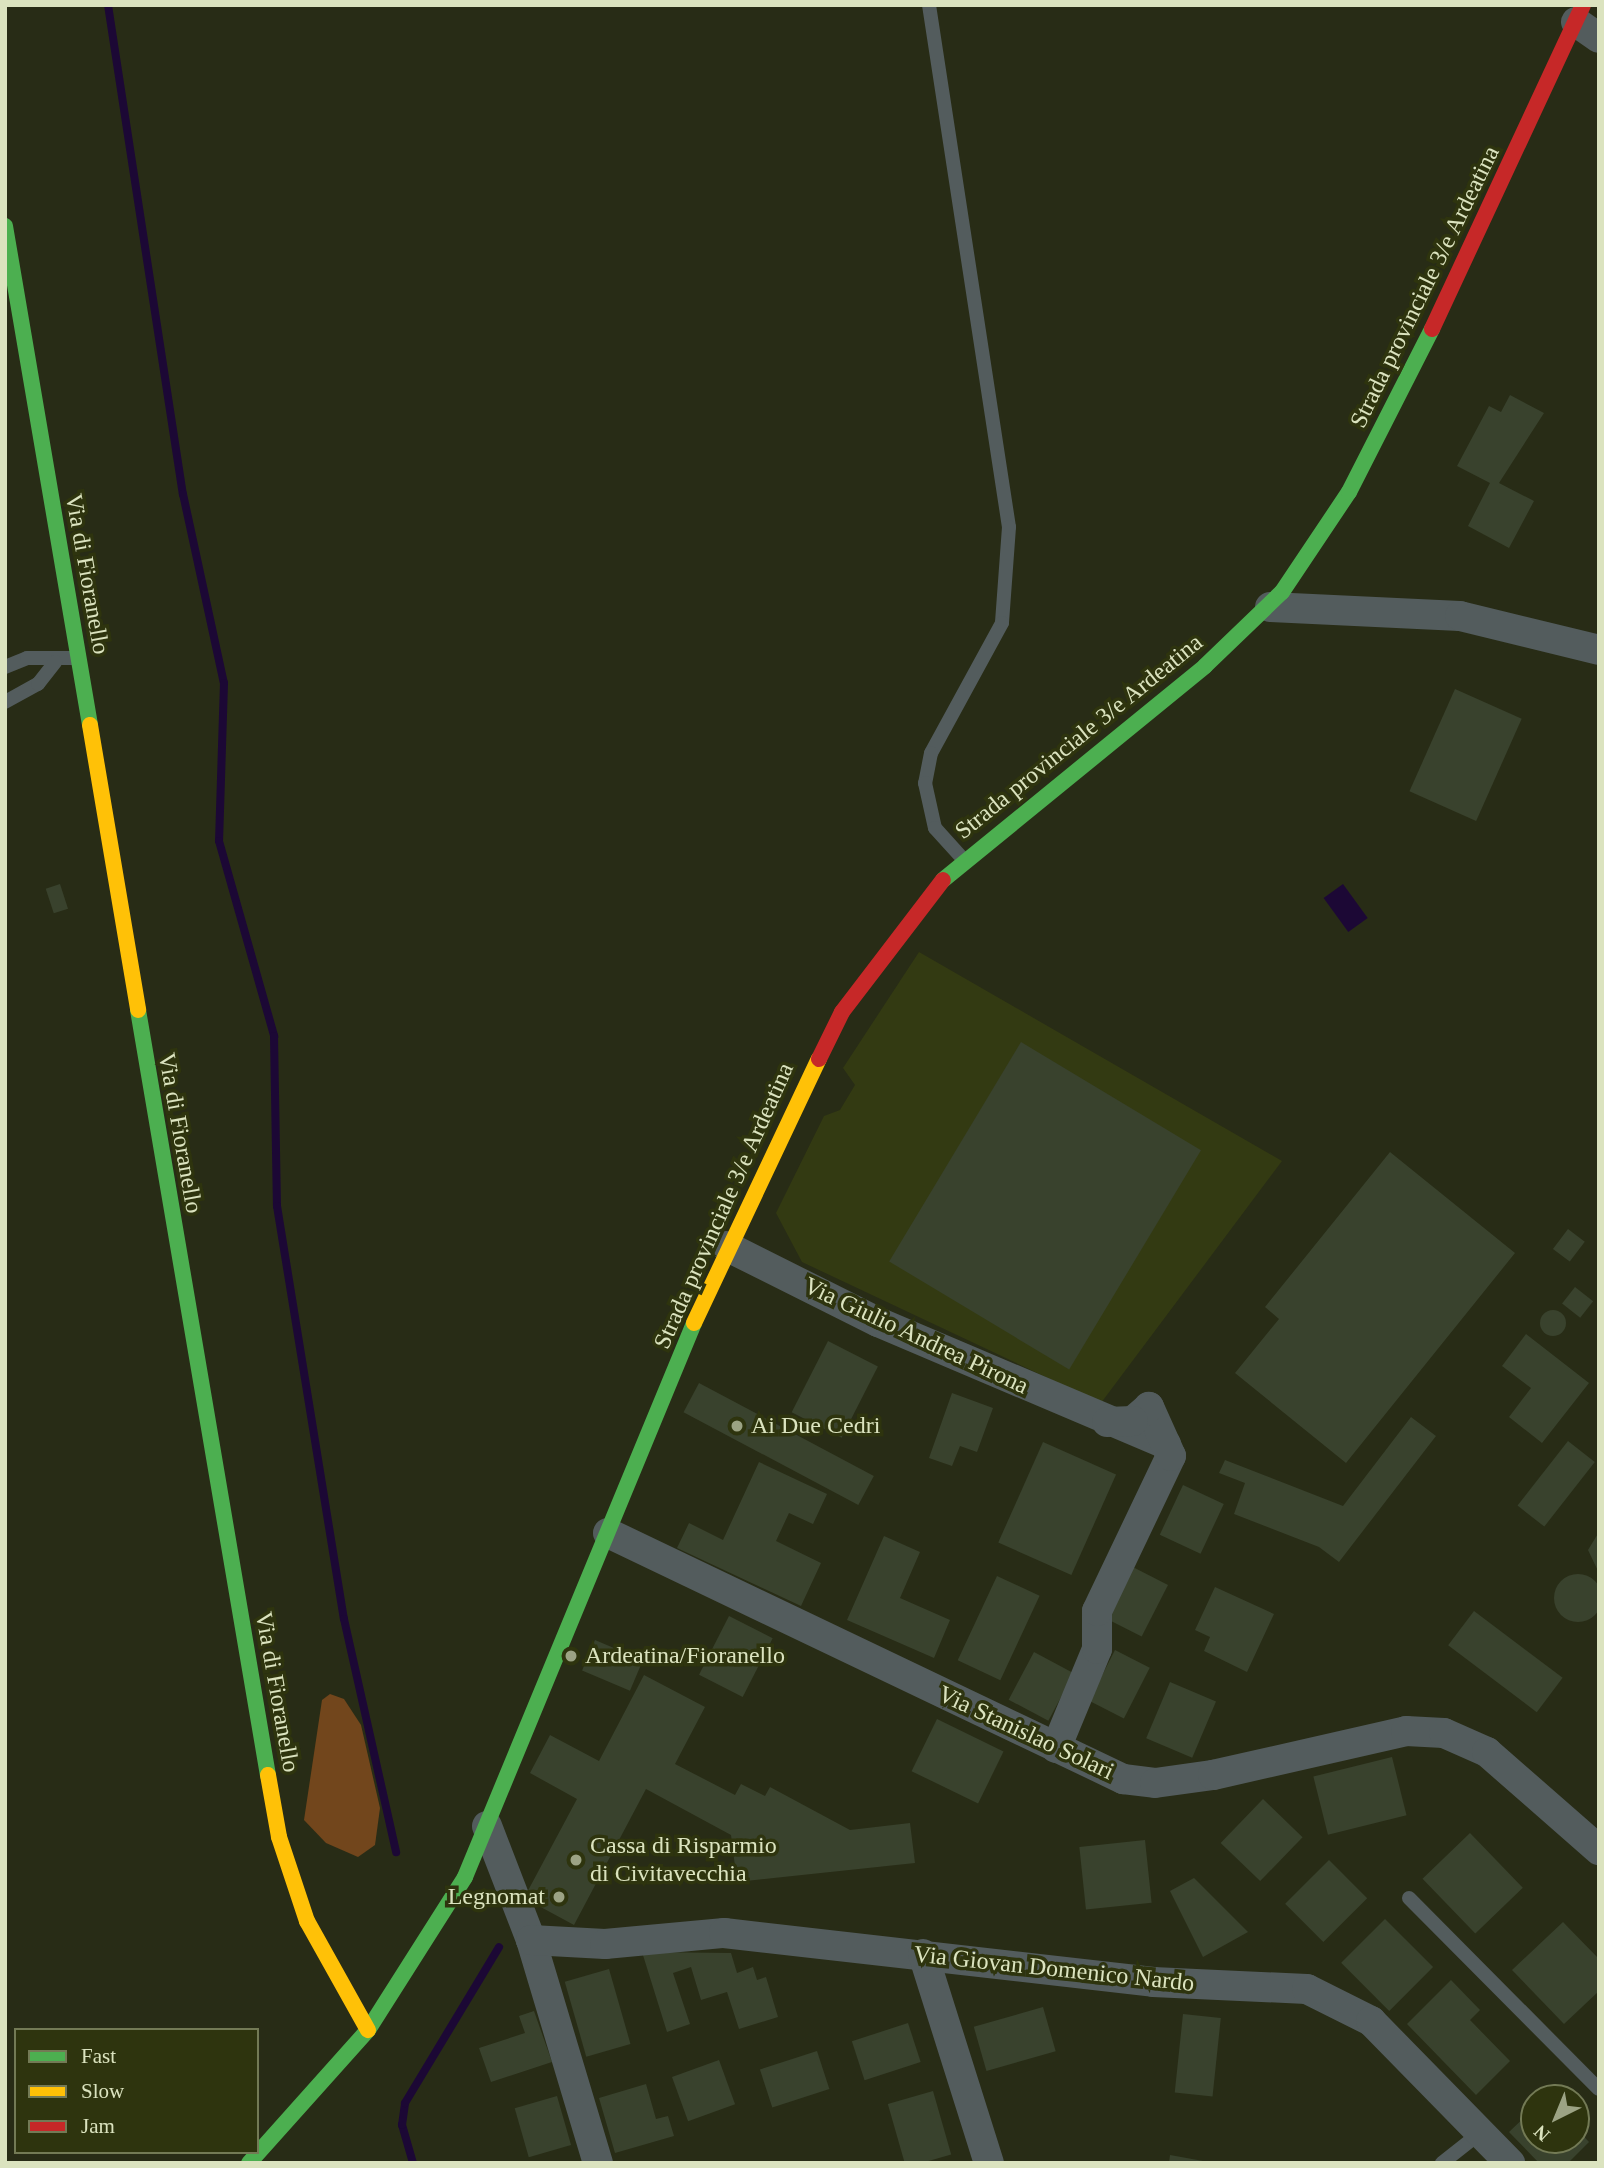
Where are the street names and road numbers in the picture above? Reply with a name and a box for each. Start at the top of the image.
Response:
street label: Strada provinciale 3/e Ardeatina [1344,141,1506,433]
street label: Via di Fioranello [59,491,115,657]
street label: Strada provinciale 3/e Ardeatina [949,628,1209,846]
street label: Via di Fioranello [152,1050,208,1216]
street label: Strada provinciale 3/e Ardeatina [648,1058,800,1354]
street label: Via Giulio Andrea Pirona [799,1271,1033,1401]
street label: Via di Fioranello [249,1609,305,1775]
street label: Via Stanislao Solari [934,1680,1118,1786]
street label: Via Giovan Domenico Nardo [912,1940,1196,1998]

